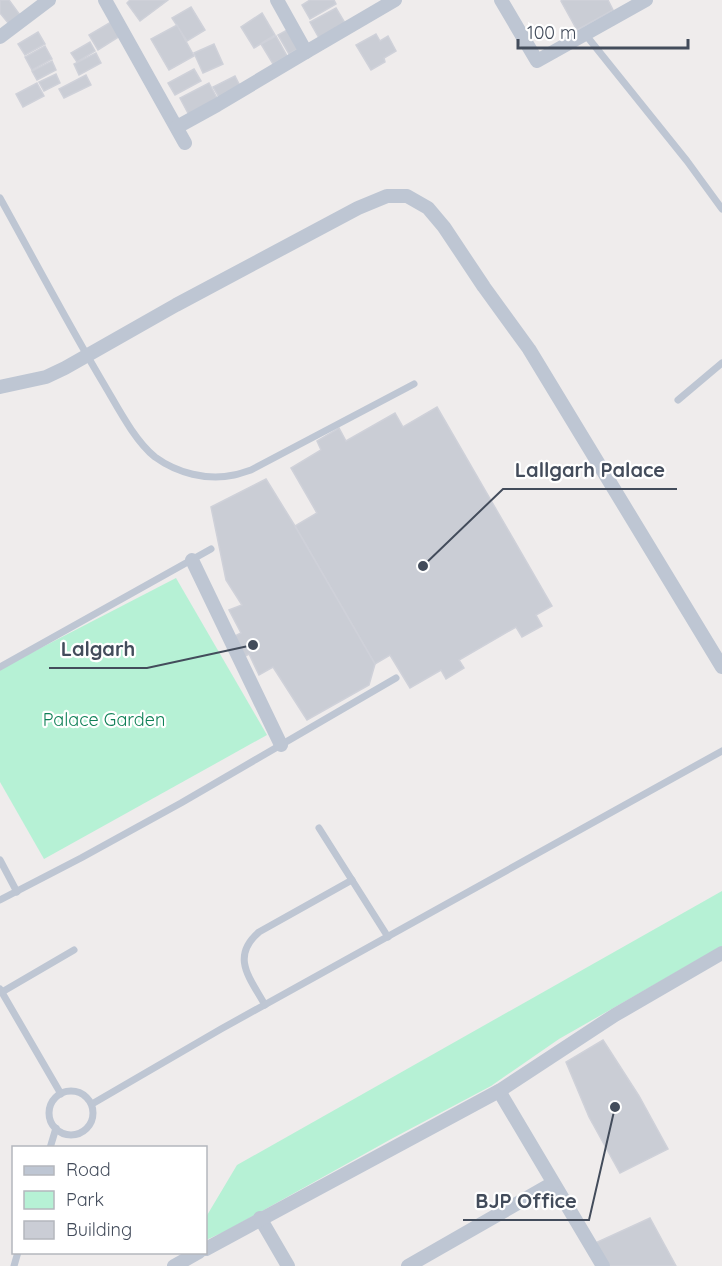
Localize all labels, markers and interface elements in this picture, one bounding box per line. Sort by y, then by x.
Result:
scale bar [518,12,688,50]
text: 100 m [527,21,576,44]
callout: Lallgarh Palace [503,451,677,489]
text: Lallgarh Palace [515,457,665,482]
callout: Lalgarh [49,630,147,668]
text: Lalgarh [61,636,135,661]
park label: Palace Garden [43,708,165,731]
legend [12,1146,207,1254]
text: Road [66,1158,111,1181]
callout: BJP Office [463,1182,589,1220]
text: Park [66,1188,104,1211]
text: BJP Office [475,1188,577,1213]
text: Building [66,1218,132,1241]

